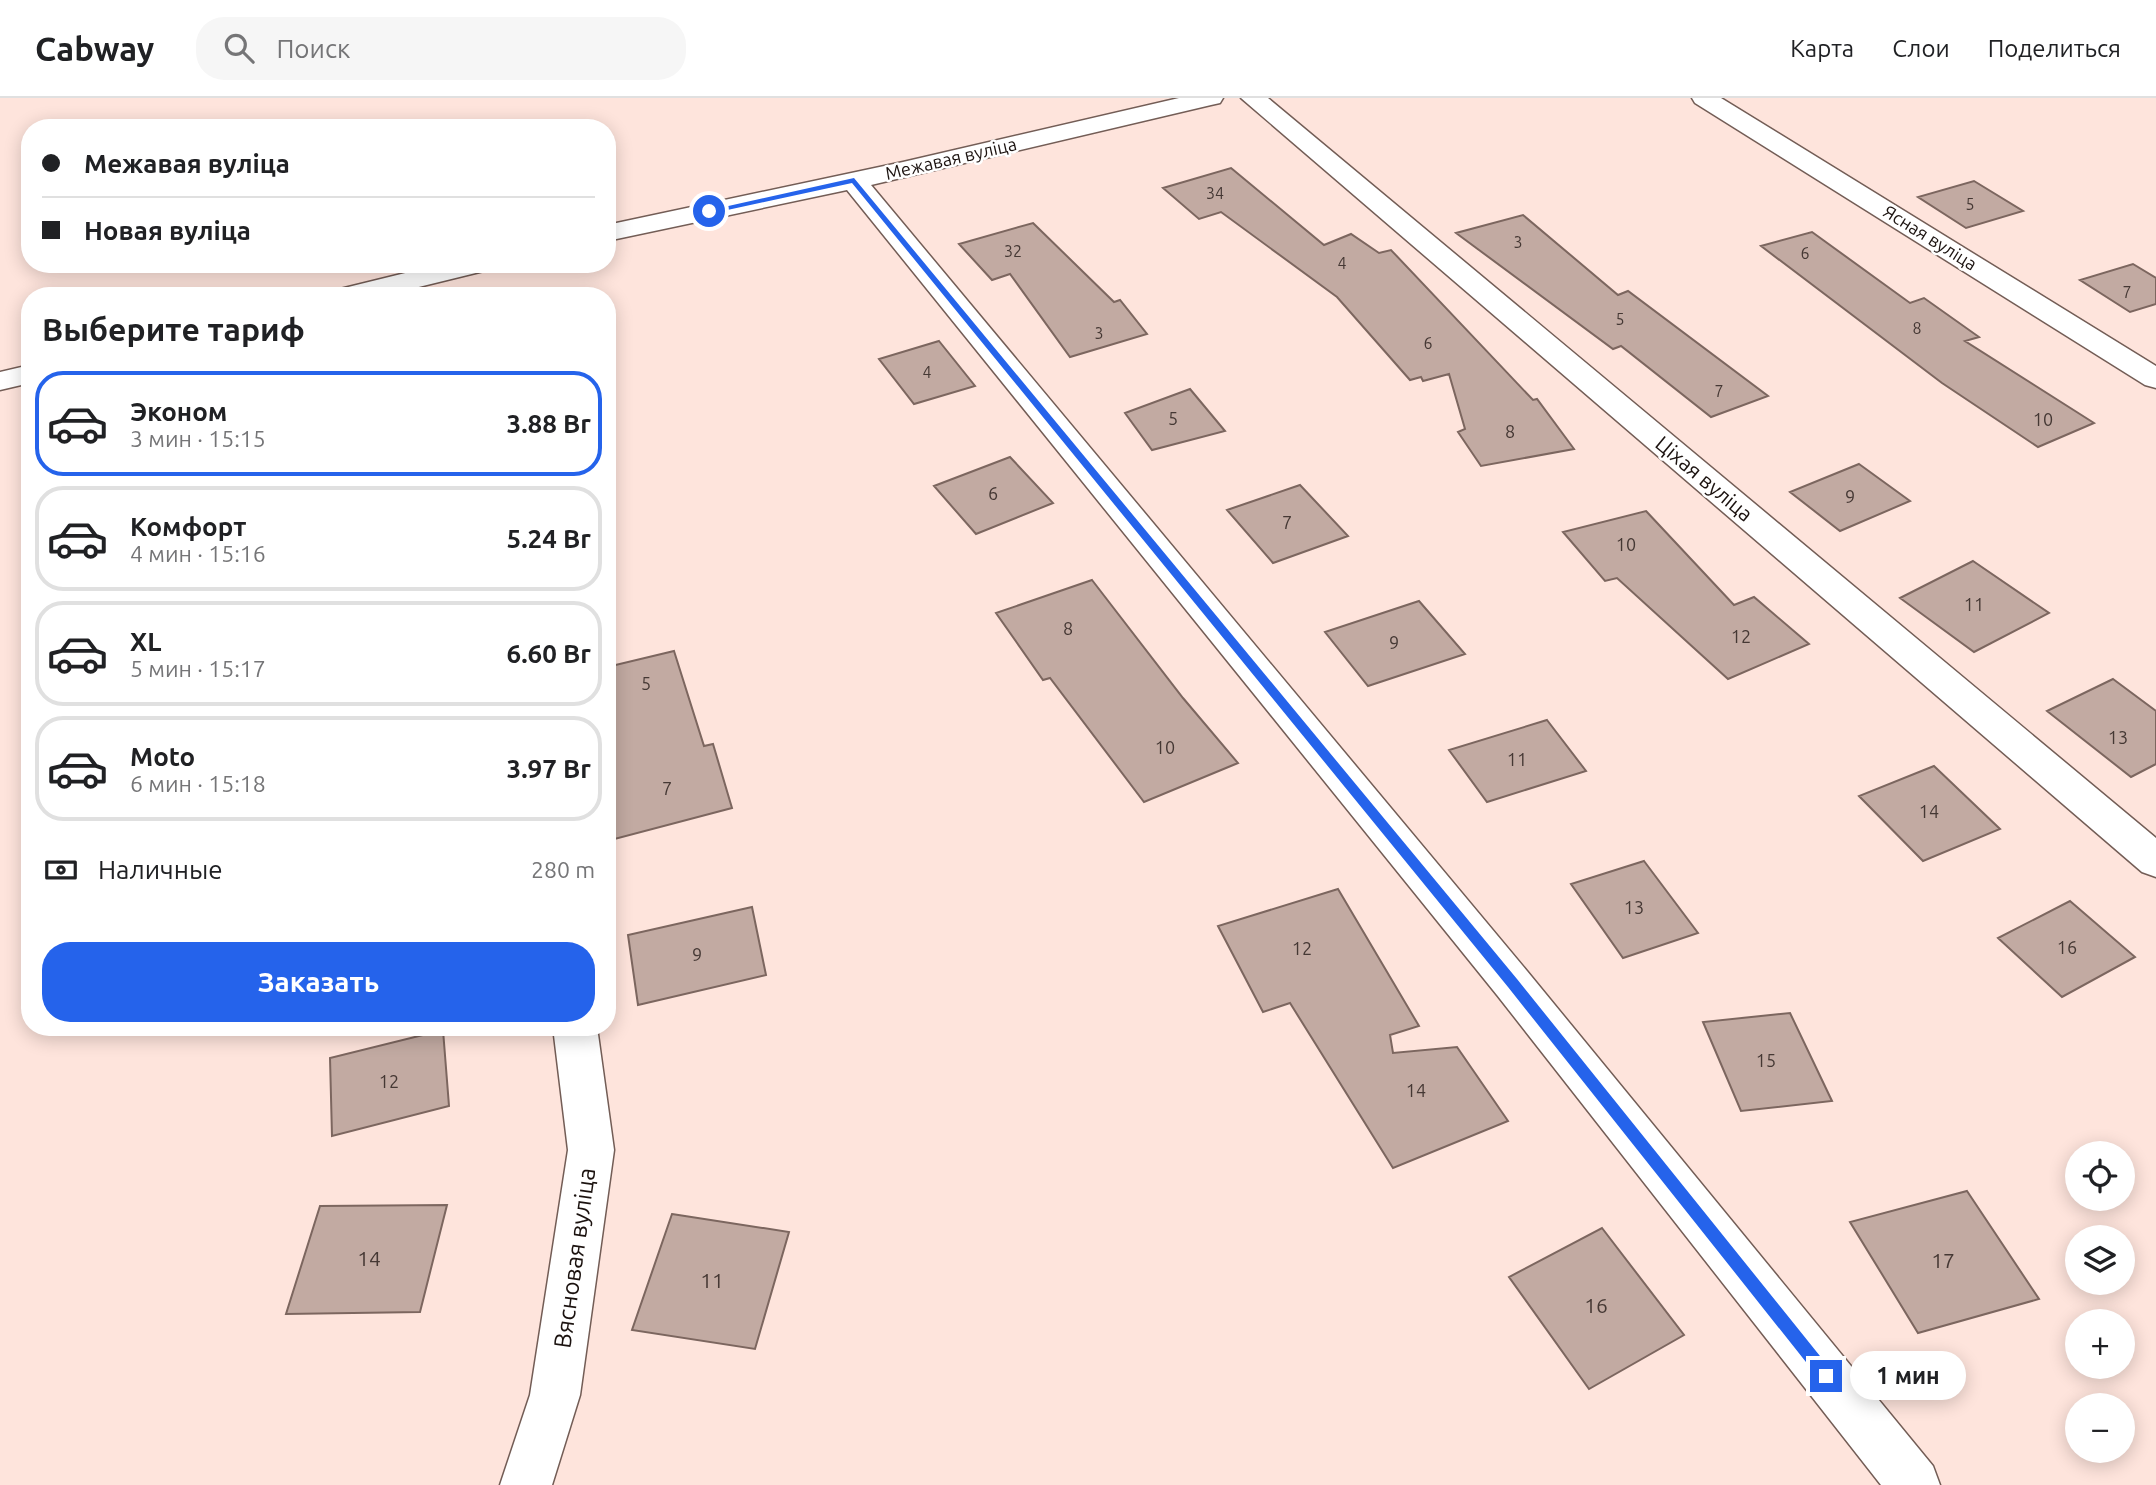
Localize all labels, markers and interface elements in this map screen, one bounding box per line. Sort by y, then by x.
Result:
search box [196,17,686,80]
icon: search [220,29,258,67]
text: Cabway [35,30,154,67]
text: Поиск [276,34,350,63]
text: Карта [1790,35,1854,62]
text: Слои [1892,35,1950,62]
text: Поделиться [1988,35,2121,62]
street label: Межавая вуліца [883,133,1018,183]
text: Межавая вуліца [84,149,290,178]
house number: 34 [1206,184,1224,202]
route start [693,195,725,227]
house number: 5 [1965,195,1975,213]
street label: Ясная вуліца [1880,201,1981,274]
text: Новая вуліца [84,216,251,245]
house number: 3 [1513,233,1523,251]
house number: 32 [1004,242,1022,260]
house number: 6 [1800,244,1810,262]
house number: 4 [1337,254,1347,272]
house number: 7 [2122,283,2132,301]
house number: 5 [1615,310,1625,328]
text: Выберите тариф [42,311,305,347]
house number: 8 [1912,319,1922,337]
house number: 3 [1094,324,1104,342]
house number: 6 [1423,334,1433,352]
house number: 4 [922,363,932,381]
house number: 7 [1714,382,1724,400]
icon: car [46,392,109,455]
text: Эконом [130,397,227,426]
house number: 5 [1168,408,1178,428]
text: 3.88 Br [507,409,591,438]
house number: 10 [2033,409,2053,429]
house number: 8 [1505,421,1515,441]
text: 3 мин · 15:15 [130,426,266,451]
street label: Ціхая вуліца [1651,431,1758,526]
house number: 6 [988,483,998,503]
house number: 9 [1845,486,1855,506]
icon: car [46,507,109,570]
text: Комфорт [130,512,246,541]
house number: 7 [1282,512,1292,532]
text: 5.24 Br [507,524,591,553]
house number: 10 [1616,534,1636,554]
text: 4 мин · 15:16 [130,541,266,566]
house number: 11 [1964,594,1984,614]
house number: 8 [1063,618,1073,638]
icon: car [46,622,109,685]
house number: 12 [1731,626,1751,646]
text: XL [130,627,161,656]
house number: 9 [1389,632,1399,652]
text: 6.60 Br [507,639,591,668]
text: 5 мин · 15:17 [130,656,266,681]
house number: 5 [641,673,651,693]
house number: 13 [2108,727,2128,747]
icon: car [46,737,109,800]
house number: 10 [1155,737,1175,757]
text: Moto [130,742,195,771]
house number: 11 [1507,749,1527,769]
text: 3.97 Br [507,754,591,783]
text: 6 мин · 15:18 [130,771,266,796]
house number: 7 [662,778,672,798]
house number: 14 [1919,801,1939,821]
icon: cash [42,851,80,889]
text: Наличные [98,855,223,884]
text: 280 m [531,857,595,882]
house number: 13 [1624,897,1644,917]
house number: 16 [2057,937,2077,957]
house number: 12 [1292,938,1312,958]
button: Заказать [42,942,595,1022]
house number: 9 [692,944,702,964]
house number: 15 [1756,1050,1776,1070]
house number: 12 [379,1071,399,1091]
house number: 14 [1406,1080,1426,1100]
map controls [2065,1141,2135,1463]
button: locate [2065,1141,2135,1211]
street label: Вясновая вуліца [548,1166,601,1350]
button: layers [2065,1225,2135,1295]
house number: 14 [357,1246,381,1270]
house number: 17 [1931,1248,1955,1272]
house number: 11 [700,1268,724,1292]
house number: 16 [1584,1293,1608,1317]
button: + [2065,1309,2135,1379]
callout: 1 мин [1850,1352,1966,1400]
route end [1810,1360,1842,1392]
text: 1 мин [1876,1363,1940,1388]
button: − [2065,1393,2135,1463]

